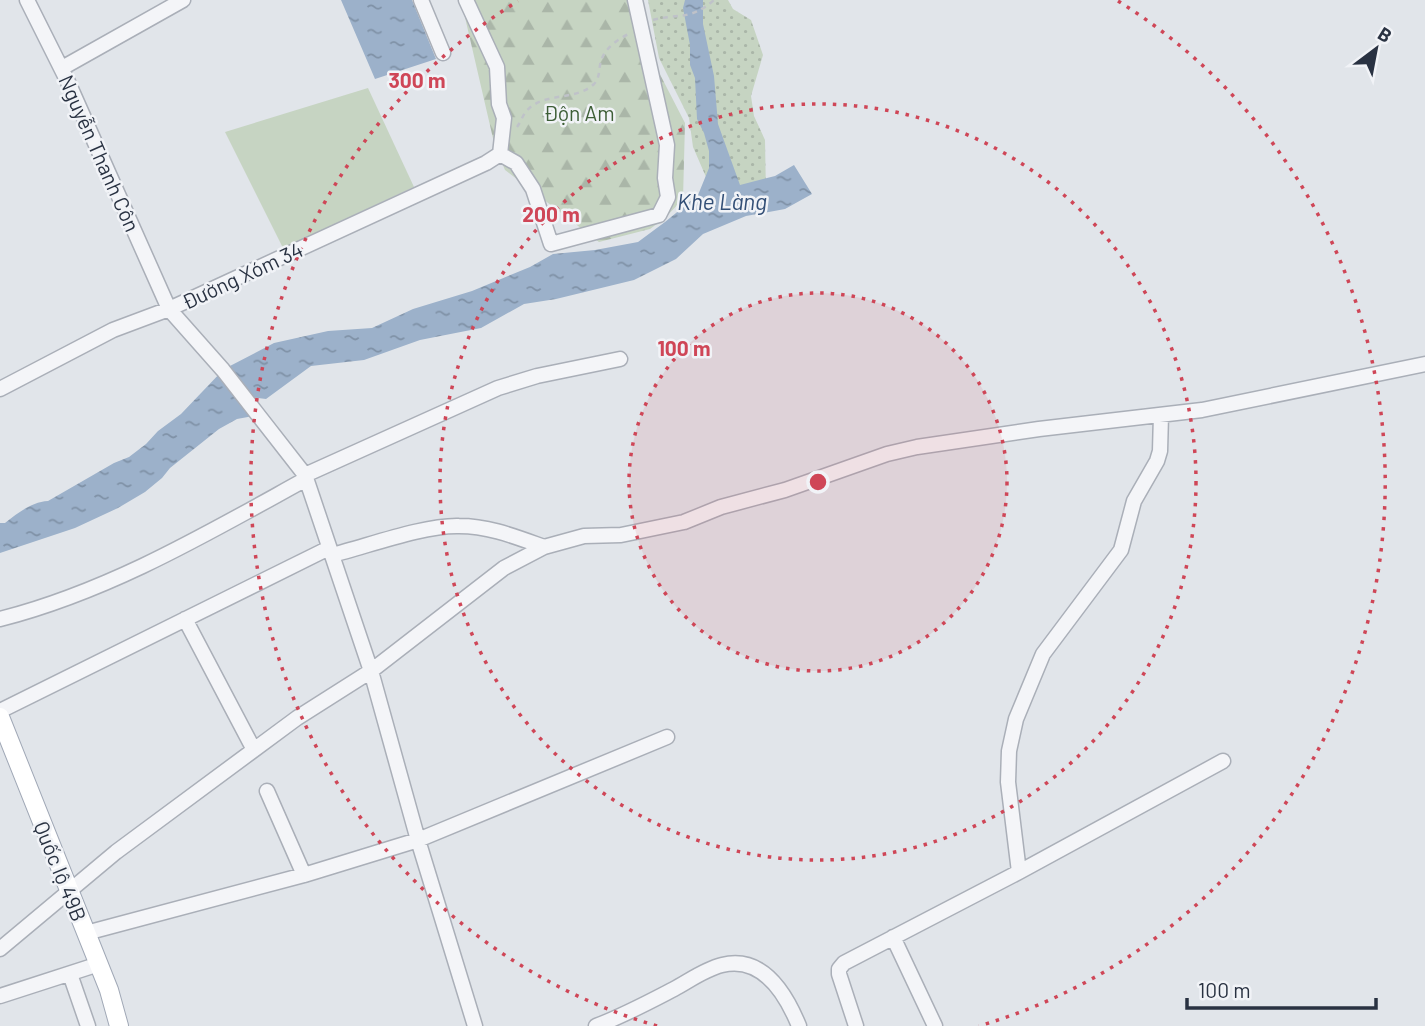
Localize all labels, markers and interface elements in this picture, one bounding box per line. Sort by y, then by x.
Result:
north arrow [1341,14,1411,84]
text: B [1374,21,1396,47]
text: 300 m [388,67,446,92]
street label: Nguyễn Thanh Côn [54,71,146,235]
park label: Độn Am [543,100,615,125]
water label: Khe Làng [677,187,767,215]
text: 200 m [522,201,580,226]
street label: Đường Xóm 34 [178,236,306,314]
text: 100 m [657,335,711,360]
centre of rings [806,470,830,494]
street label: Quốc lộ 49B [30,817,92,925]
scale bar [1187,967,1376,1011]
text: 100 m [1198,977,1251,1002]

